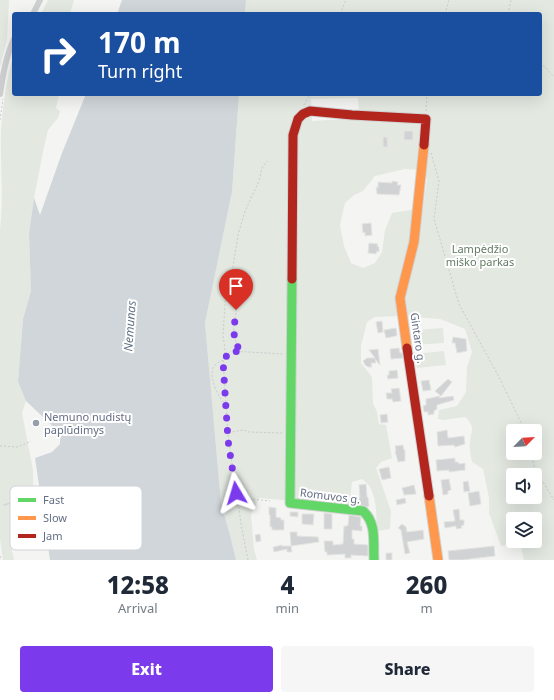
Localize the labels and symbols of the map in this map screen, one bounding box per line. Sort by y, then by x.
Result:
park label: Lampėdžio miško parkas [446,241,514,269]
pin [219,269,253,310]
water label: Nemunas [119,300,140,352]
street label: Gintaro g. [407,311,430,364]
place label: Nemuno nudistų paplūdimys [44,409,131,437]
marker: Nemuno nudistų paplūdimys [31,418,41,428]
north arrow [506,424,542,460]
position arrow [215,472,257,514]
street label: Romuvos g. [299,484,361,507]
legend [10,486,142,550]
text: Fast [43,492,64,507]
text: Slow [43,510,67,525]
text: Jam [42,528,62,543]

